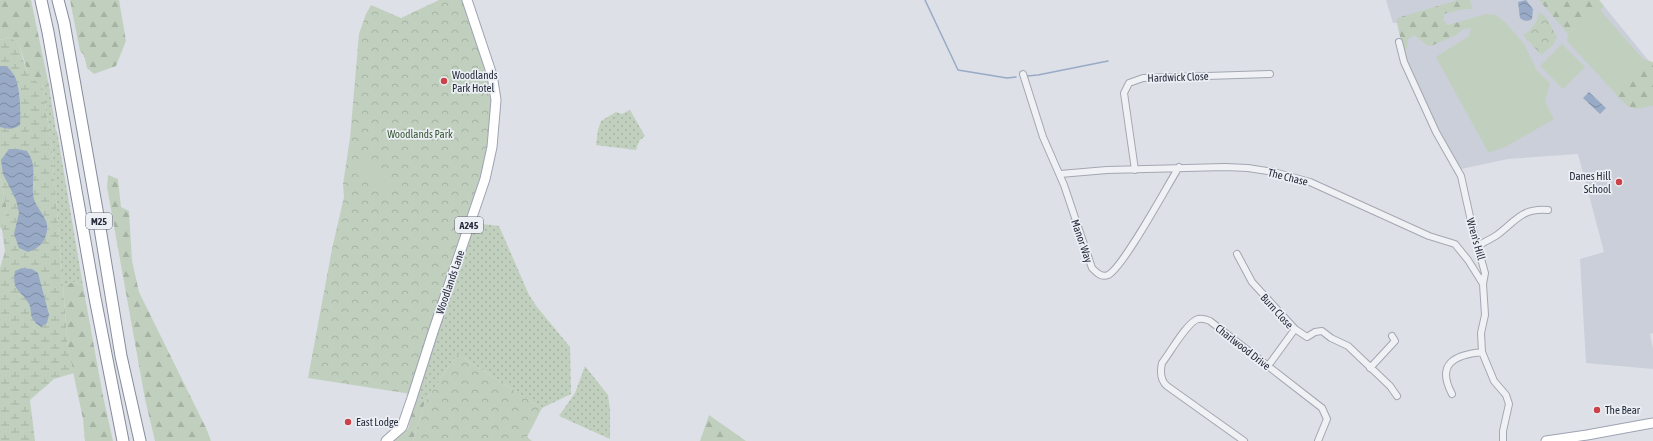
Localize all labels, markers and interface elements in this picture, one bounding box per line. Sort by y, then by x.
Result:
place label: Woodlands Park Hotel [452,69,498,94]
street label: Hardwick Close [1147,70,1209,84]
marker: Woodlands Park Hotel [439,76,449,86]
park label: Woodlands Park [387,128,453,140]
street label: The Chase [1267,166,1309,188]
place label: Danes Hill School [1569,170,1611,195]
marker: Danes Hill School [1614,177,1624,187]
road number: M25 [86,213,112,229]
road number: A245 [455,217,483,233]
street label: Wren's Hill [1464,217,1488,262]
street label: Manor Way [1069,218,1095,265]
street label: Woodlands Lane [433,248,467,316]
street label: Burn Close [1258,291,1296,331]
street label: Charlwood Drive [1213,322,1273,372]
place label: The Bear [1605,404,1641,416]
marker: The Bear [1592,405,1602,415]
place label: East Lodge [356,416,399,428]
marker: East Lodge [343,417,353,427]

